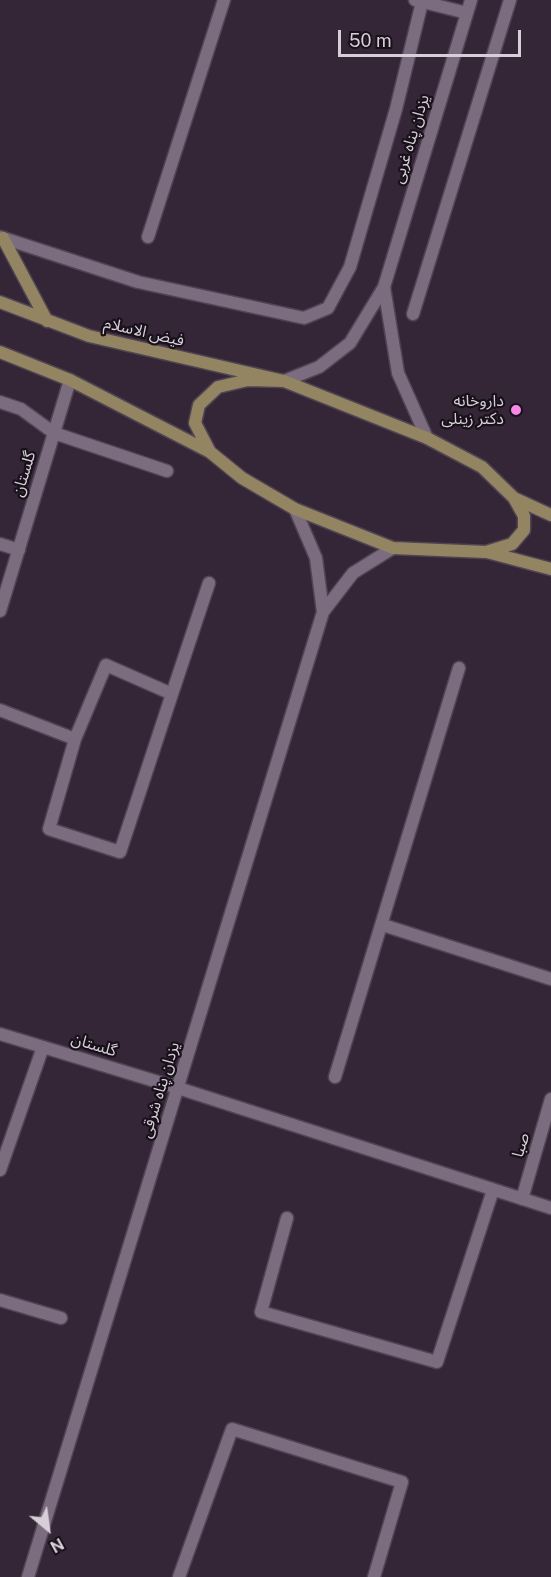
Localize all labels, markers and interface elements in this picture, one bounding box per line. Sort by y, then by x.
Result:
scale bar [341,18,524,56]
text: 50 m [349,30,392,51]
street label: یزدان پناه غربی [388,92,434,186]
street label: فیض الاسلام [102,313,186,351]
place label: داروخانه دکتر زینلی [441,391,504,429]
marker: داروخانه دکتر زینلی [509,403,523,417]
street label: گلستان [8,449,40,499]
street label: گلستان [69,1029,119,1061]
street label: یزدان پناه شرقی [136,1040,184,1140]
street label: صبا [508,1131,534,1159]
north arrow [18,1499,78,1559]
text: N [47,1534,67,1557]

